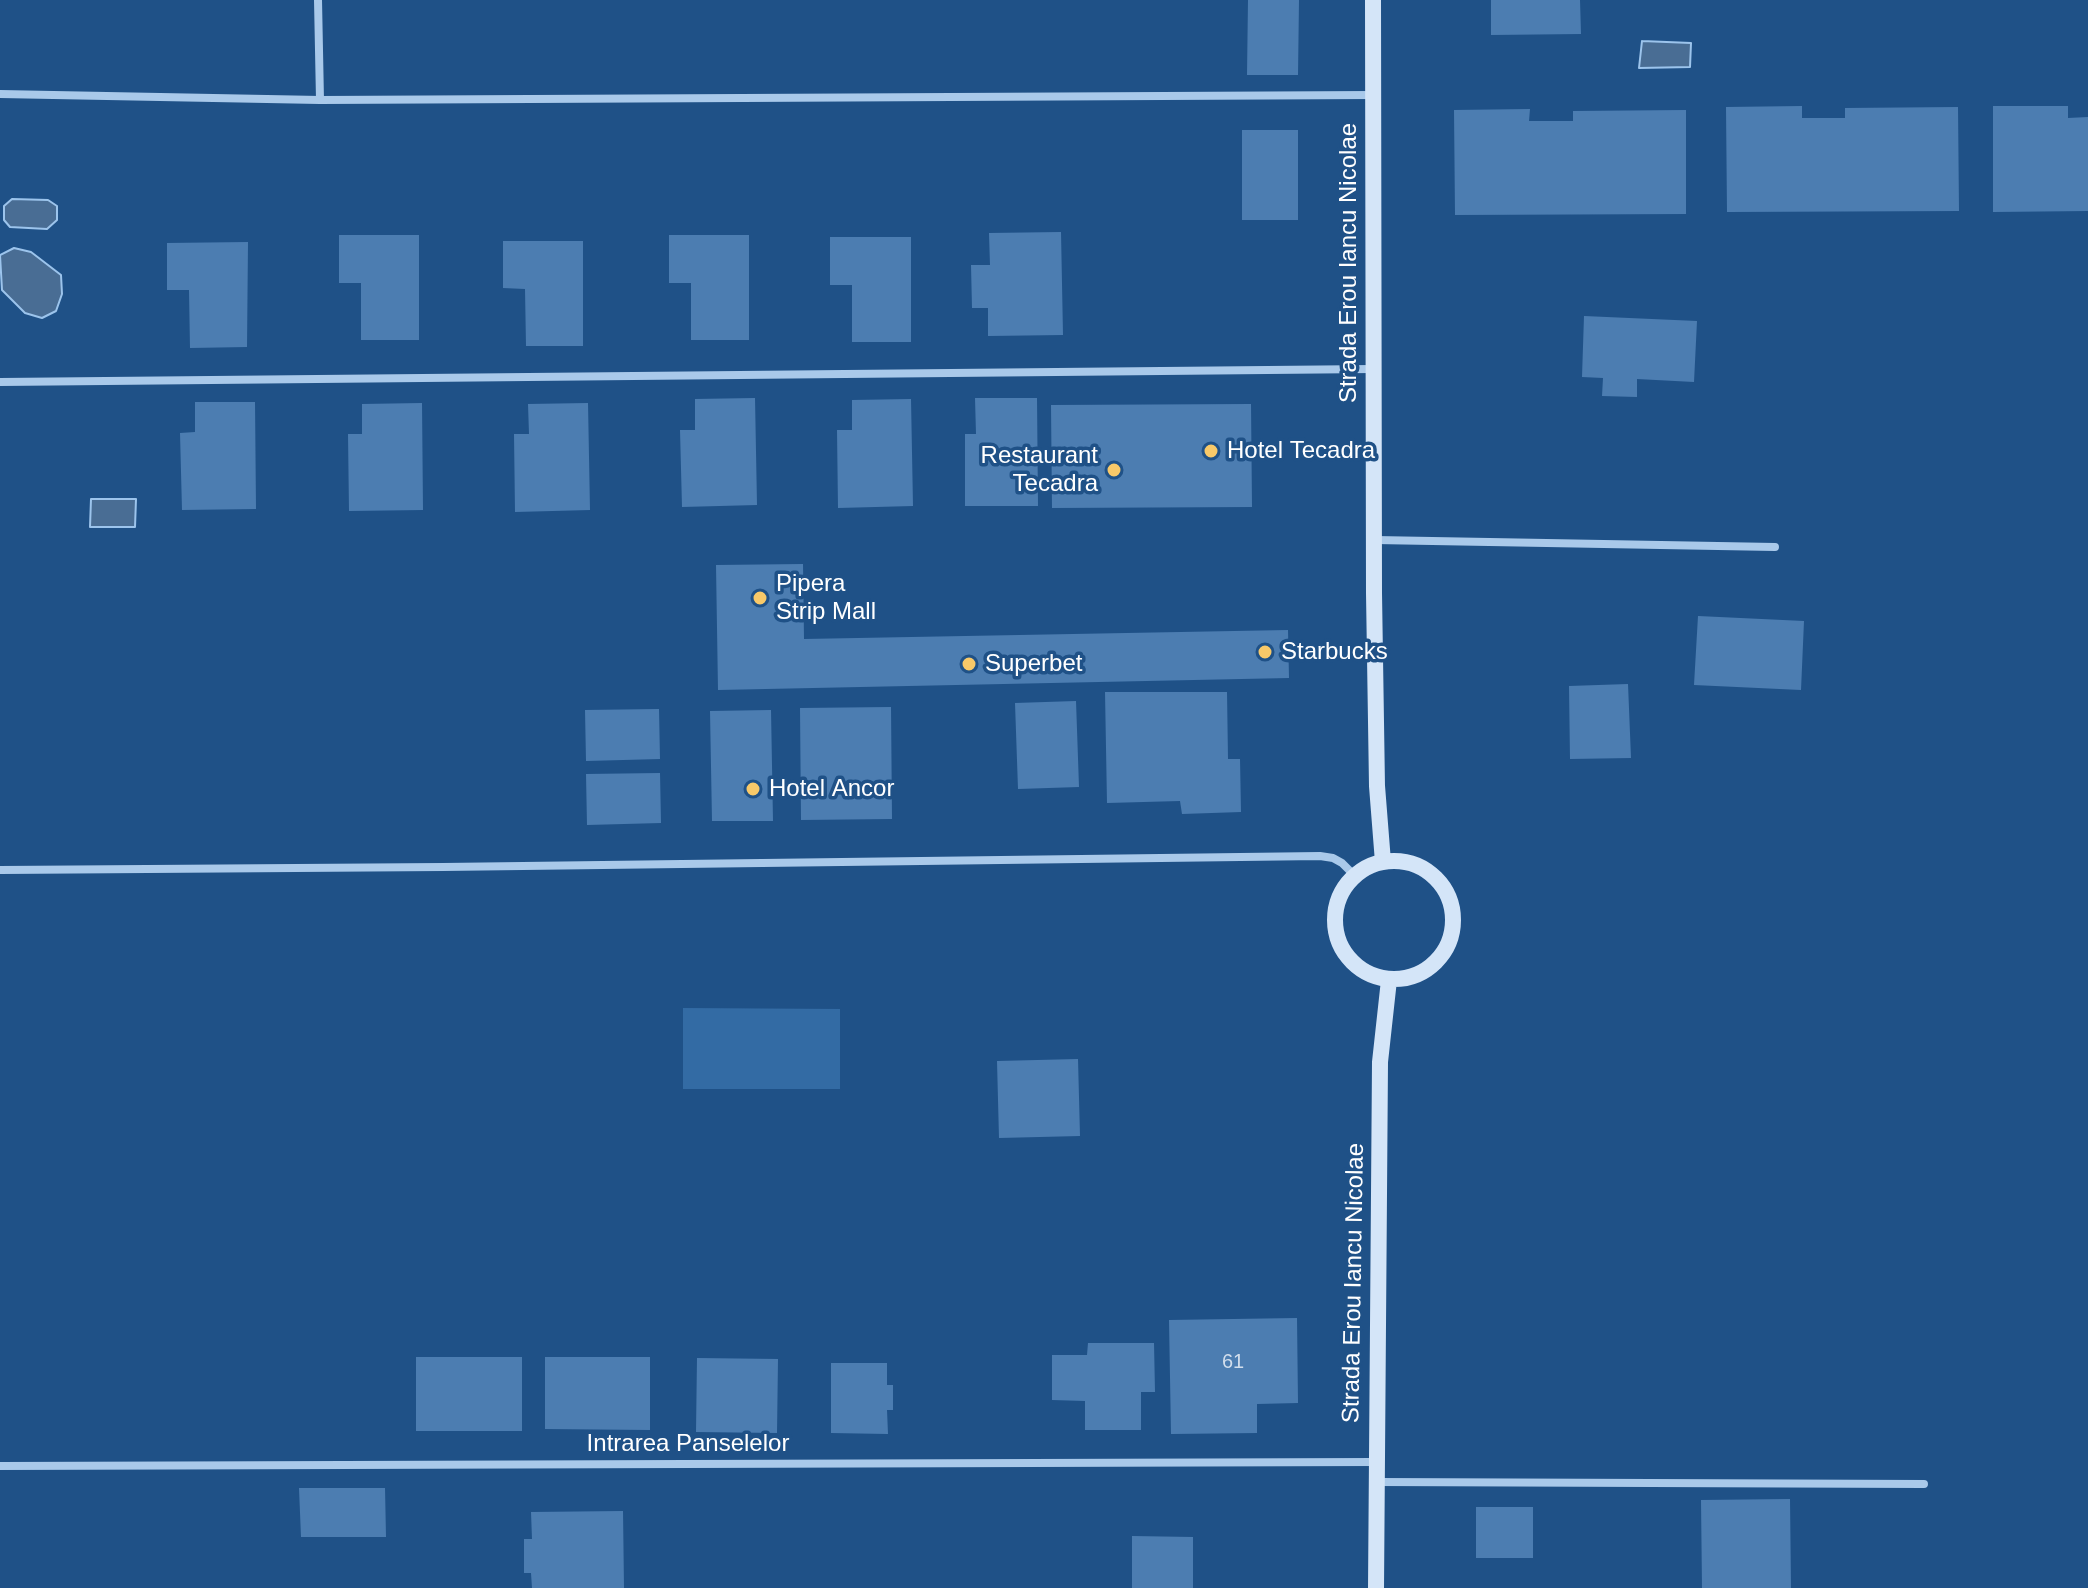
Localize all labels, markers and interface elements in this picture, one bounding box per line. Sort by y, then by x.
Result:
street label: Strada Erou Iancu Nicolae [1335,123,1363,403]
place label: Hotel Tecadra [1227,437,1375,465]
place label: Restaurant Tecadra [981,442,1098,498]
marker: Hotel Tecadra [1202,442,1220,460]
marker: Restaurant Tecadra [1105,461,1123,479]
place label: Pipera Strip Mall [776,570,876,626]
marker: Pipera Strip Mall [751,589,769,607]
place label: Starbucks [1281,638,1388,666]
marker: Starbucks [1256,643,1274,661]
place label: Superbet [985,650,1082,678]
marker: Superbet [960,655,978,673]
place label: Hotel Ancor [769,775,894,803]
marker: Hotel Ancor [744,780,762,798]
street label: Strada Erou Iancu Nicolae [1337,1143,1371,1423]
house number: 61 [1222,1350,1244,1374]
street label: Intrarea Panselelor [587,1430,789,1458]

